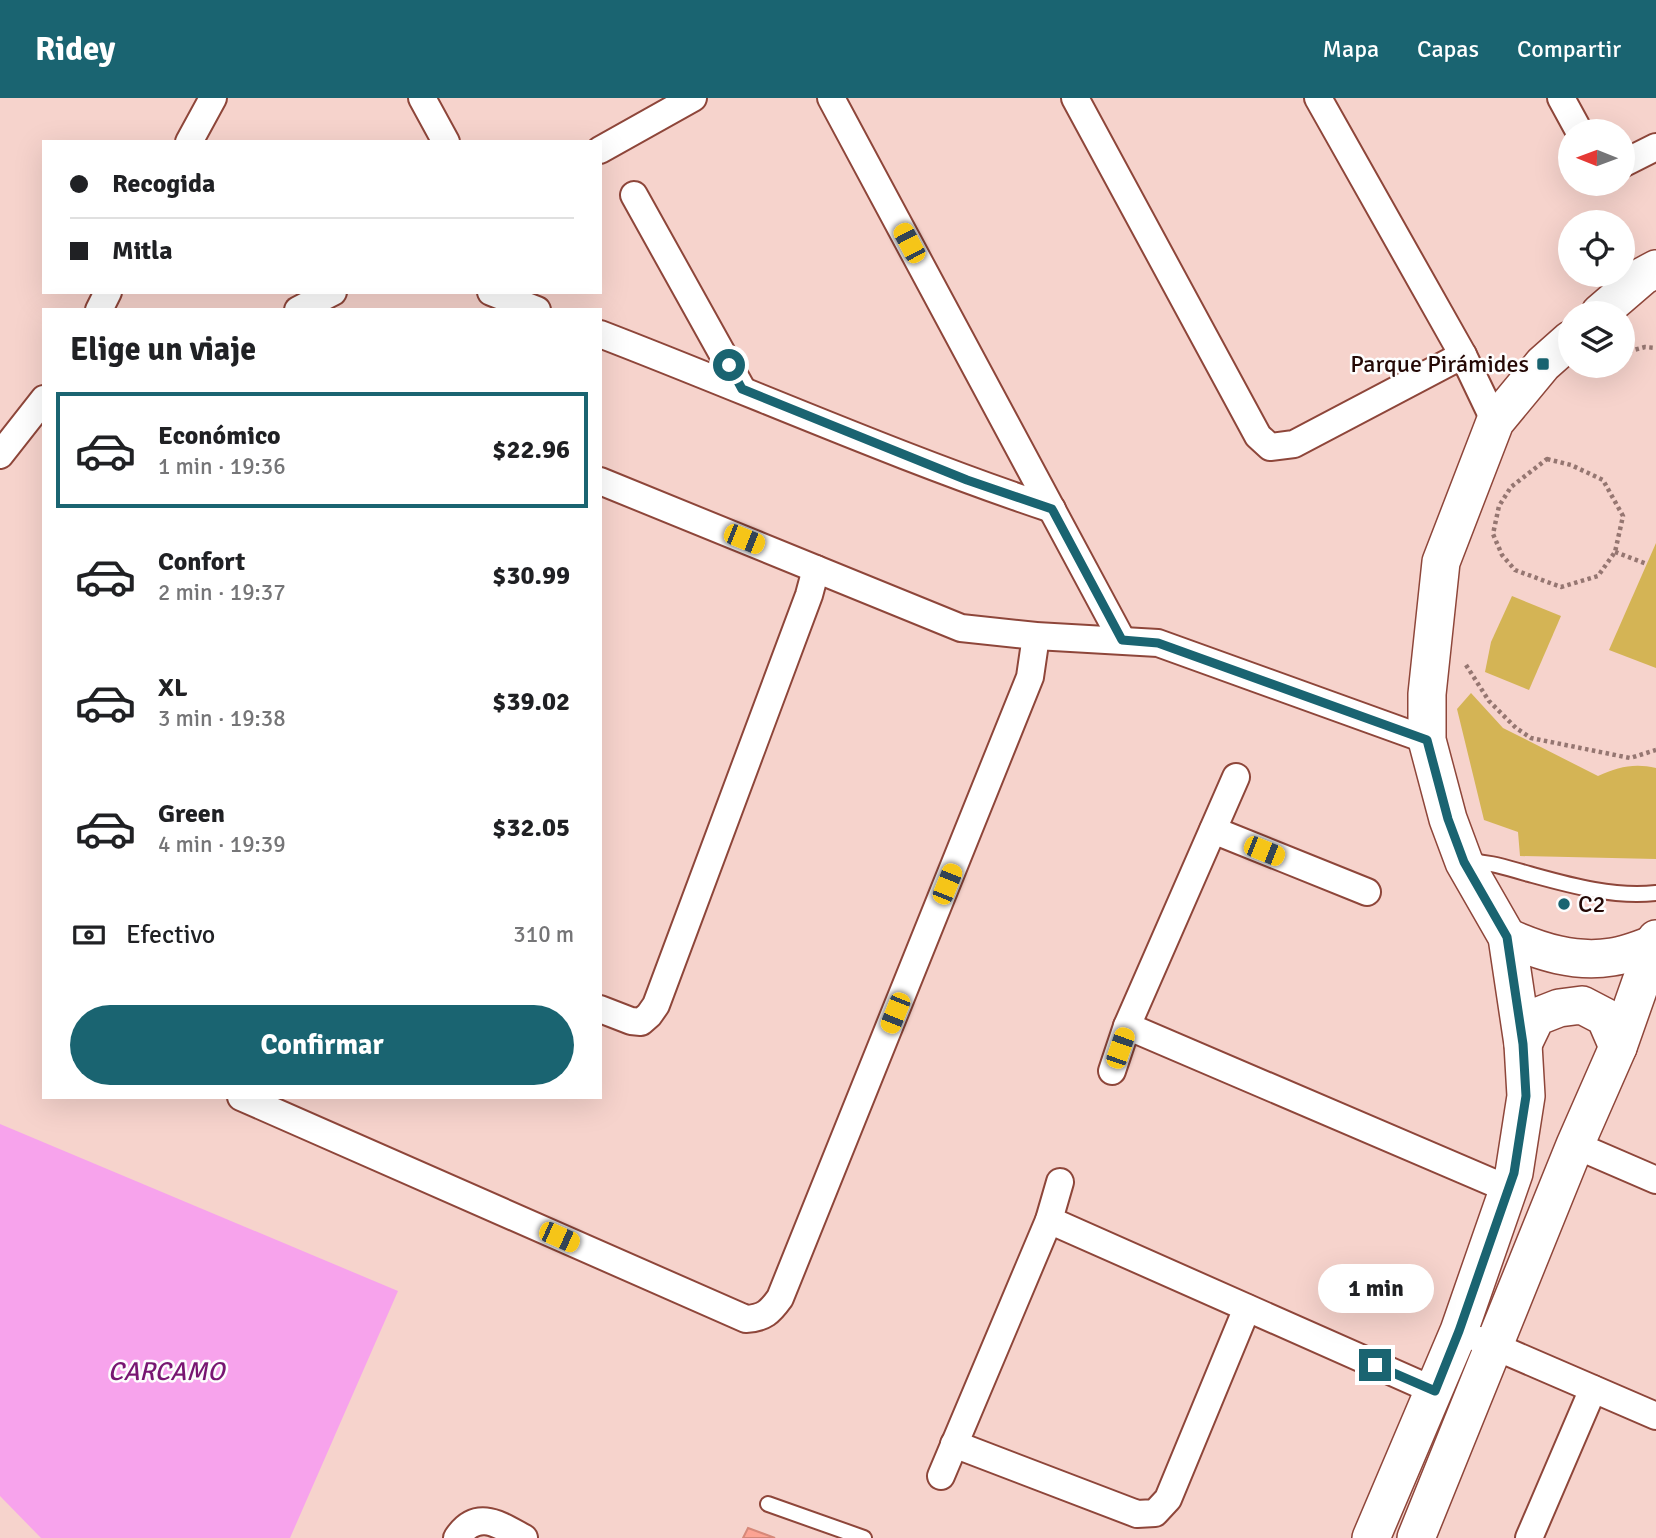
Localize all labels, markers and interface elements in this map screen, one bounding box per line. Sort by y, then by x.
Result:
text: Ridey [35,29,115,70]
text: Mapa [1323,34,1379,64]
text: Capas [1417,34,1479,64]
text: Compartir [1517,34,1621,64]
north arrow [1558,119,1634,196]
map controls [1558,119,1635,378]
text: Recogida [112,168,215,200]
button: locate [1558,210,1635,287]
car [890,220,929,266]
text: Mitla [112,235,173,267]
button: layers [1558,301,1635,378]
text: Elige un viaje [70,330,256,369]
route start [713,349,745,381]
place label: Parque Pirámides [1350,349,1529,379]
marker: Parque Pirámides [1535,356,1551,372]
icon: car [74,419,137,482]
text: Económico [158,420,281,452]
text: $22.96 [492,434,570,466]
text: 1 min · 19:36 [158,452,286,481]
car [721,521,768,557]
icon: car [74,545,137,608]
text: Confort [158,546,245,578]
text: $30.99 [492,560,570,592]
text: 2 min · 19:37 [158,578,286,607]
icon: car [74,671,137,734]
text: XL [158,672,188,704]
text: $39.02 [492,686,570,718]
text: 3 min · 19:38 [158,704,286,733]
icon: car [74,797,137,860]
text: Green [158,798,225,830]
text: $32.05 [492,812,570,844]
text: 4 min · 19:39 [158,830,286,859]
car [1241,833,1288,869]
car [930,861,965,907]
place label: C2 [1578,889,1605,919]
marker: C2 [1556,896,1572,912]
icon: cash [70,916,108,954]
text: Efectivo [126,919,215,951]
text: 310 m [513,920,574,949]
car [878,990,913,1036]
button: Confirmar [70,1005,574,1085]
car [1104,1025,1137,1071]
car [536,1219,583,1255]
callout: 1 min [1317,1264,1433,1312]
text: 1 min [1348,1274,1404,1303]
route end [1359,1349,1391,1381]
water label: CARCAMO [108,1356,226,1388]

